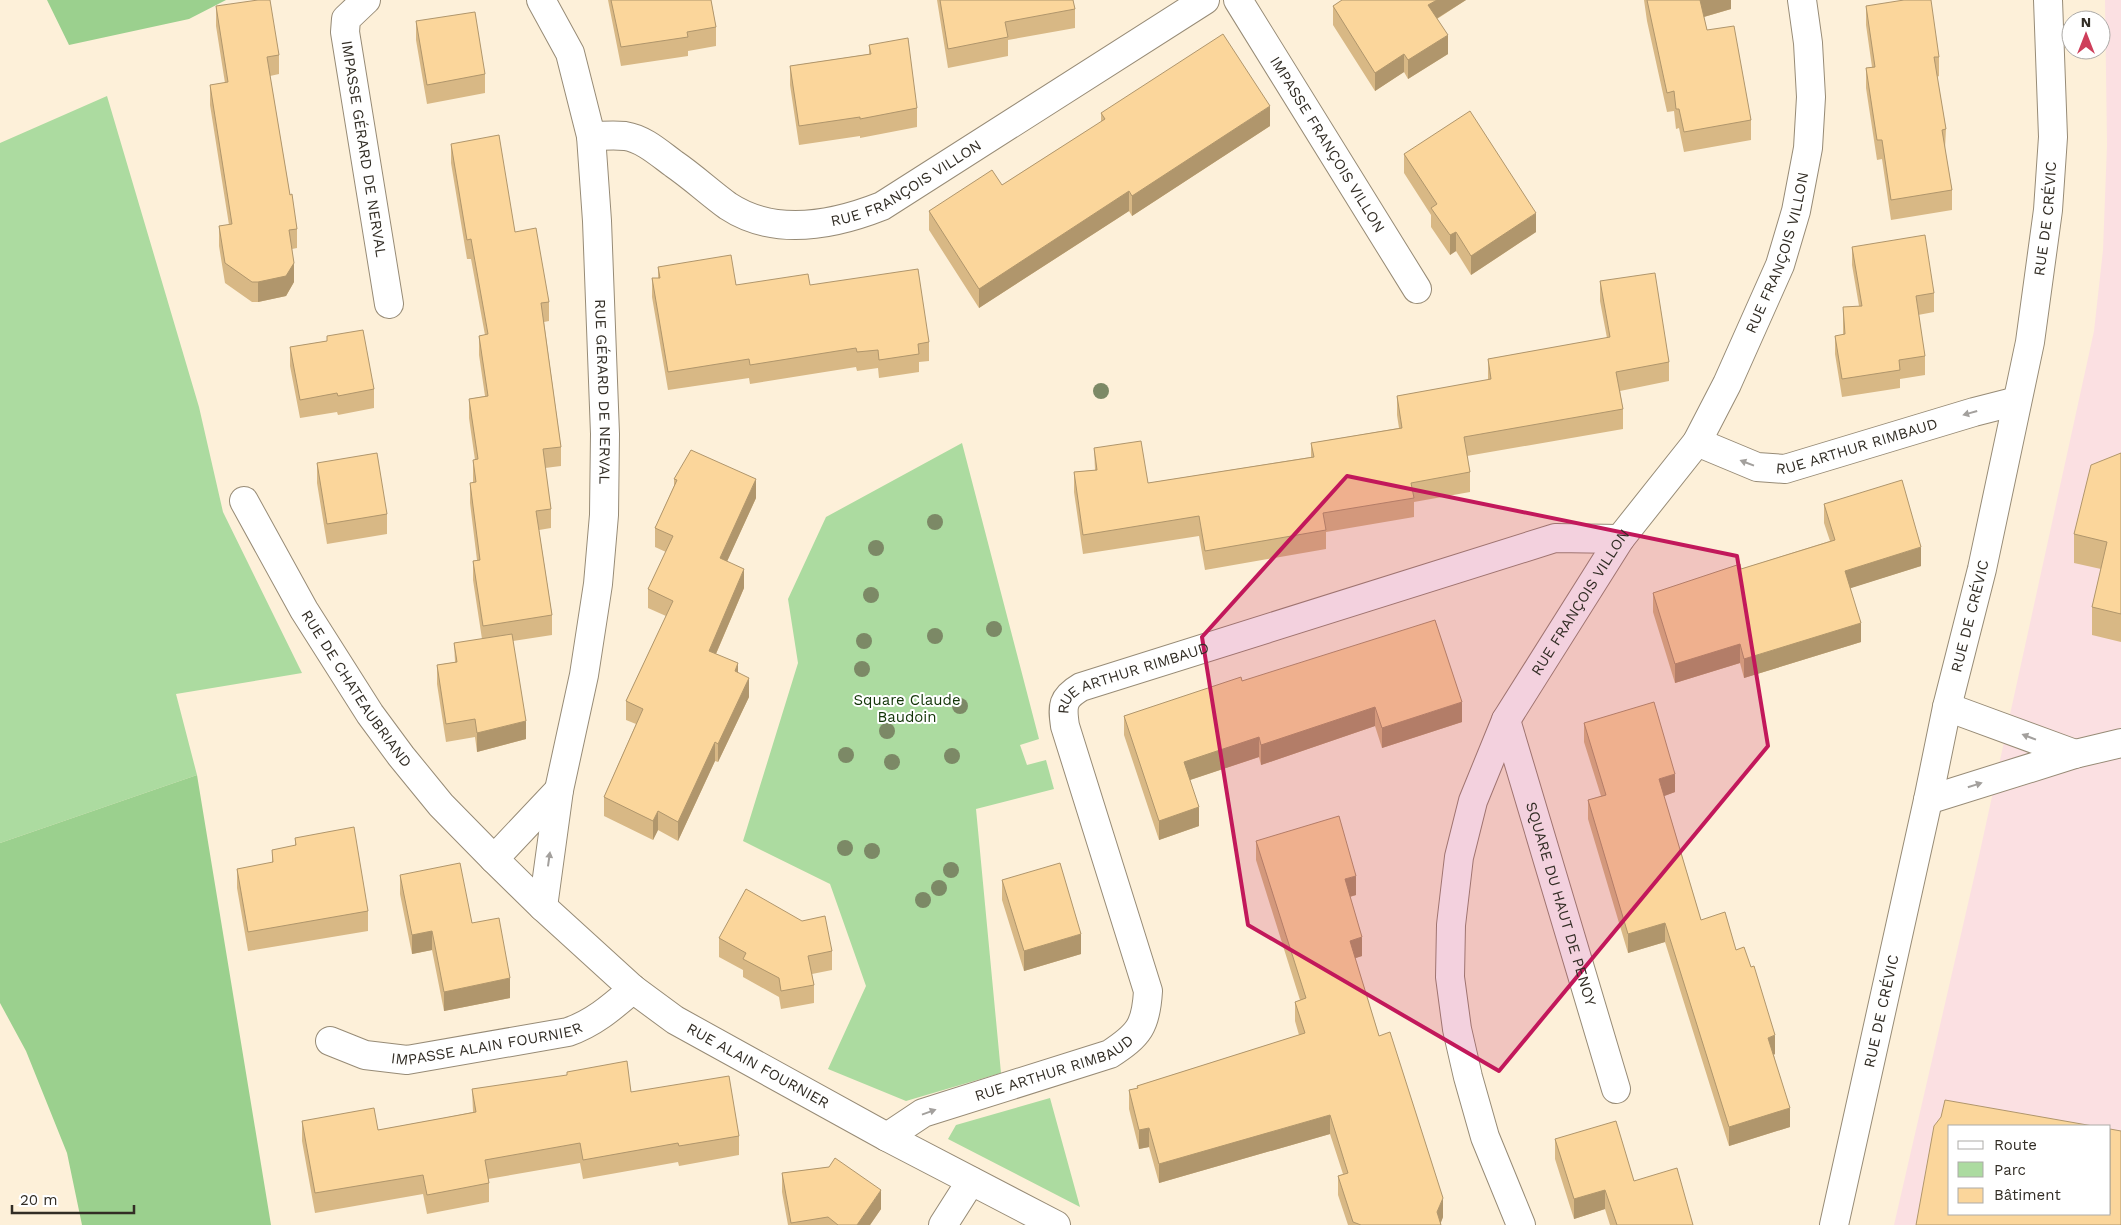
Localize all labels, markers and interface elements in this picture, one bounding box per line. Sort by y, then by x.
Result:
north arrow [2061,10,2111,60]
text: N [2081,14,2091,30]
street label: IMPASSE GÉRARD DE NERVAL [338,39,390,259]
street label: IMPASSE FRANÇOIS VILLON [1266,53,1389,236]
street label: RUE FRANÇOIS VILLON [829,136,985,230]
street label: RUE DE CRÉVIC [2030,161,2060,277]
street label: RUE FRANÇOIS VILLON [1742,171,1812,336]
street label: RUE GÉRARD DE NERVAL [591,299,614,484]
one-way arrow [1963,409,1978,417]
street label: RUE ARTHUR RIMBAUD [1775,414,1940,478]
one-way arrow [1739,459,1754,467]
street label: RUE FRANÇOIS VILLON [1527,525,1633,679]
street label: RUE DE CRÉVIC [1947,558,1993,674]
street label: RUE DE CHATEAUBRIAND [297,607,416,771]
street label: RUE ARTHUR RIMBAUD [1054,638,1211,715]
park label: Square Claude Baudoin [853,691,961,726]
one-way arrow [2022,733,2037,740]
one-way arrow [1967,781,1982,789]
street label: SQUARE DU HAUT DE PENOY [1522,800,1600,1009]
one-way arrow [546,851,554,867]
street label: RUE DE CRÉVIC [1860,953,1903,1069]
street label: IMPASSE ALAIN FOURNIER [390,1018,585,1069]
street label: RUE ALAIN FOURNIER [684,1019,832,1112]
street label: RUE ARTHUR RIMBAUD [972,1031,1137,1105]
one-way arrow [922,1108,937,1116]
legend [1948,1125,2111,1215]
text: Route [1994,1136,2037,1154]
text: Parc [1994,1161,2026,1179]
scale bar [12,1182,135,1214]
text: Bâtiment [1994,1186,2061,1204]
text: 20 m [20,1191,58,1209]

